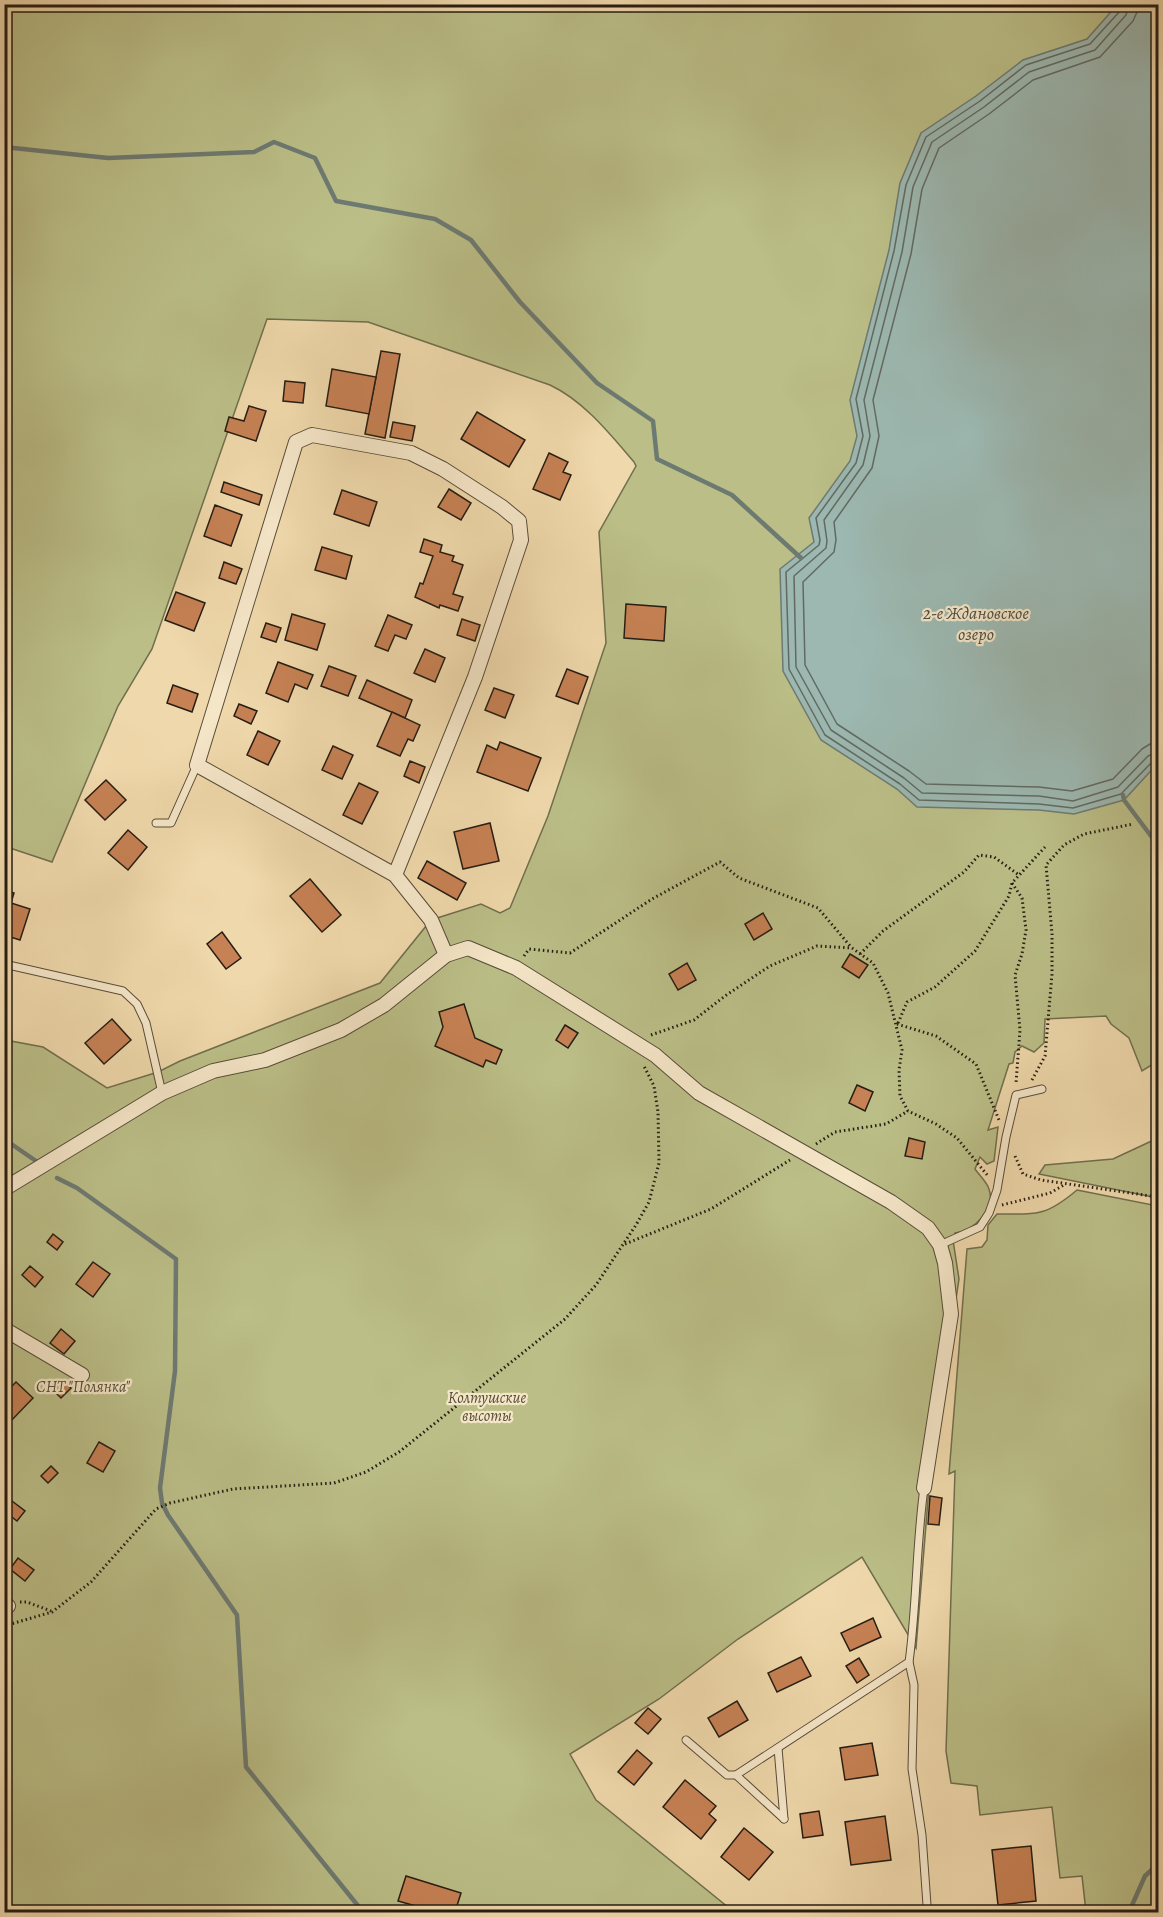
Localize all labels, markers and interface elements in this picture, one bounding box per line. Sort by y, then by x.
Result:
water label: 2-е Ждановское озеро [922,601,1029,646]
park label: СНТ "Полянка" [36,1376,130,1398]
park label: Колтушские высоты [448,1387,527,1427]

